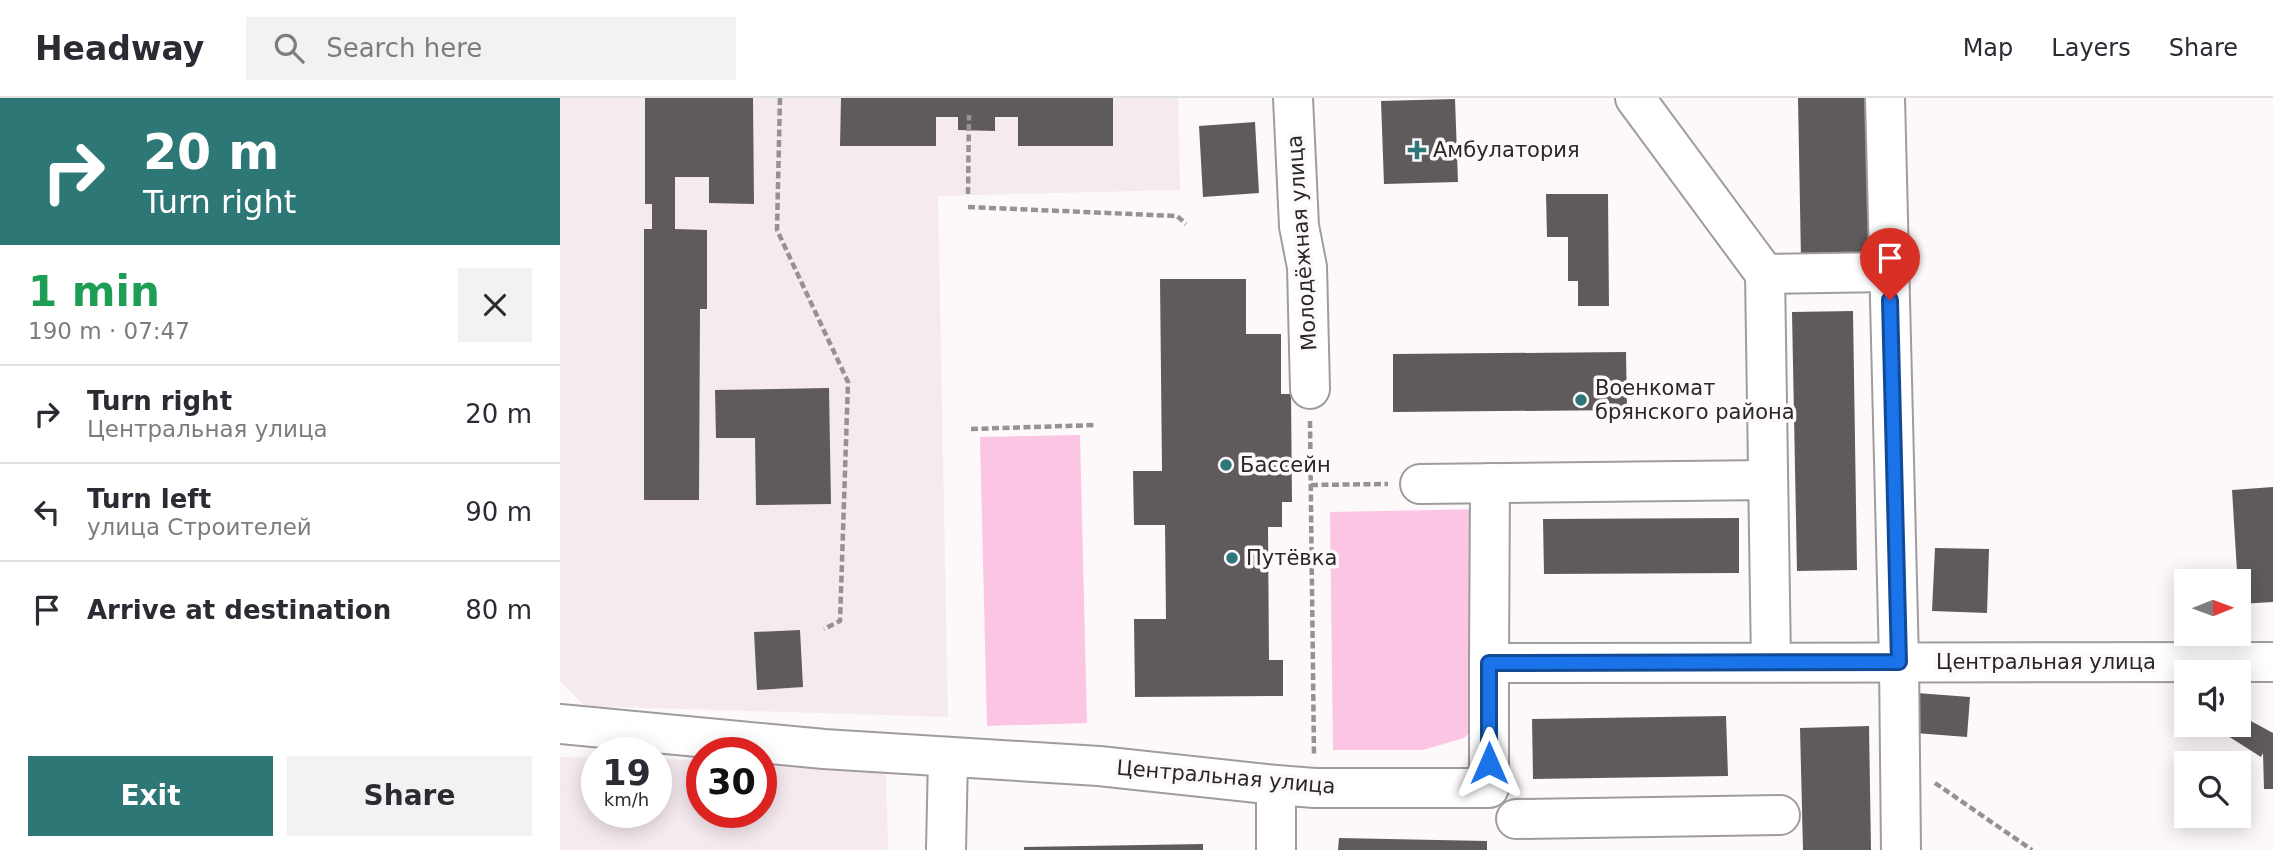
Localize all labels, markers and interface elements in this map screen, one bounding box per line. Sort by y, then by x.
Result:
search box [246,17,736,80]
text: Headway [35,29,204,68]
icon: search [270,29,308,67]
text: Search here [326,33,482,63]
text: Map [1963,34,2013,62]
text: Layers [2051,34,2131,62]
text: Share [2169,34,2238,62]
text: 20 m [143,124,279,181]
icon: right [28,126,119,217]
street label: Молодёжная улица [1282,134,1322,352]
place label: Амбулатория [1433,138,1580,162]
marker: Амбулатория [1407,140,1427,160]
text: Turn right [143,183,296,221]
pin [1860,228,1920,300]
icon: arrive [1871,239,1909,277]
text: 1 min [28,267,160,316]
button: close [458,268,532,342]
text: 190 m · 07:47 [28,318,190,344]
place label: Военкомат брянского района [1595,376,1795,424]
text: Turn right [87,386,232,416]
marker: Военкомат брянского района [1573,392,1589,408]
icon: right [28,395,66,433]
text: 20 m [465,399,532,429]
text: Центральная улица [87,416,328,442]
place label: Бассейн [1240,453,1331,477]
marker: Бассейн [1218,457,1234,473]
text: Turn left [87,484,211,514]
icon: left [28,493,66,531]
text: 90 m [465,497,532,527]
text: улица Строителей [87,514,312,540]
place label: Путёвка [1246,546,1337,570]
marker: Путёвка [1224,550,1240,566]
north arrow [2174,569,2250,646]
map controls [2174,569,2251,828]
icon: arrive [28,591,66,629]
text: Arrive at destination [87,595,391,625]
text: 80 m [465,595,532,625]
street label: Центральная улица [1936,650,2156,674]
button: sound [2174,660,2251,737]
position arrow [1452,726,1526,800]
speed limit sign: 30 [686,737,777,828]
button: search [2174,751,2251,828]
text: 19 [602,753,651,793]
street label: Центральная улица [1115,755,1337,799]
button: Exit [28,756,273,836]
button: Share [287,756,532,836]
text: km/h [604,789,649,810]

